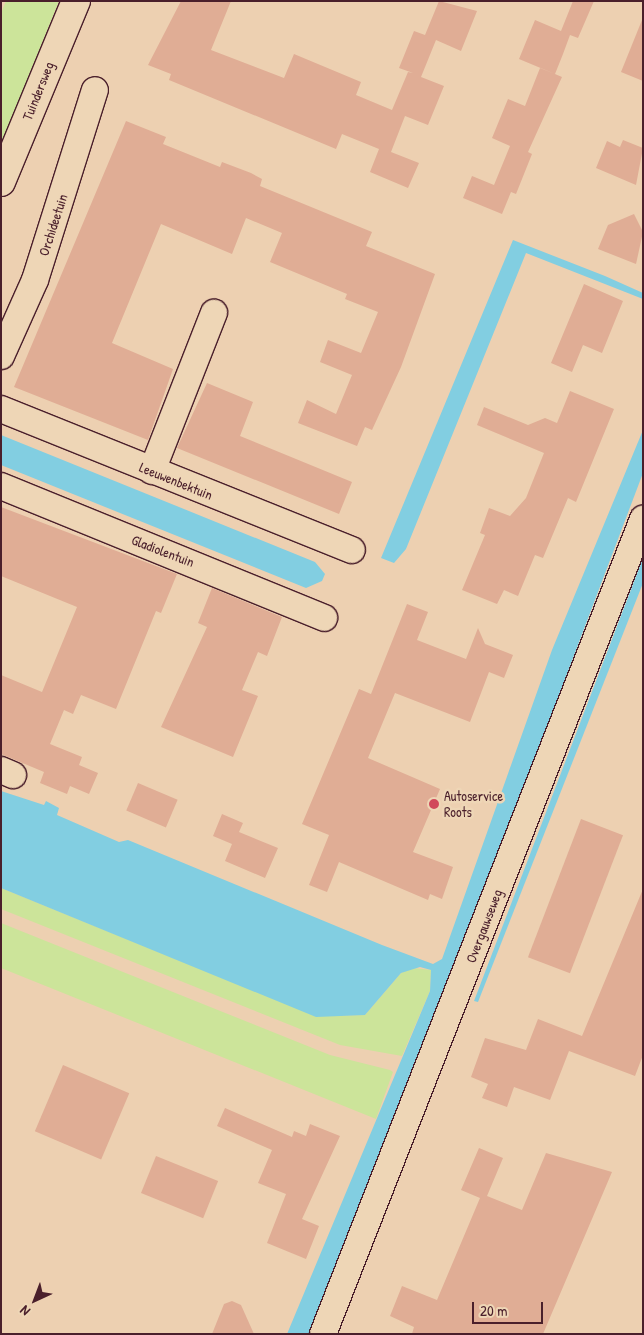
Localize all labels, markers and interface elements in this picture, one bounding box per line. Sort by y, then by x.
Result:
street label: Tuindersweg [19,59,57,123]
street label: Orchideetuin [35,192,71,258]
street label: Leeuwenbektuin [137,459,215,503]
street label: Gladiolentuin [129,531,197,571]
place label: Autoservice Roots [444,788,503,820]
marker: Autoservice Roots [428,798,440,810]
street label: Overgauwseweg [462,887,506,965]
north arrow [10,1275,60,1325]
scale bar [474,1292,545,1324]
text: 20 m [480,1300,507,1321]
text: N [15,1302,34,1321]

